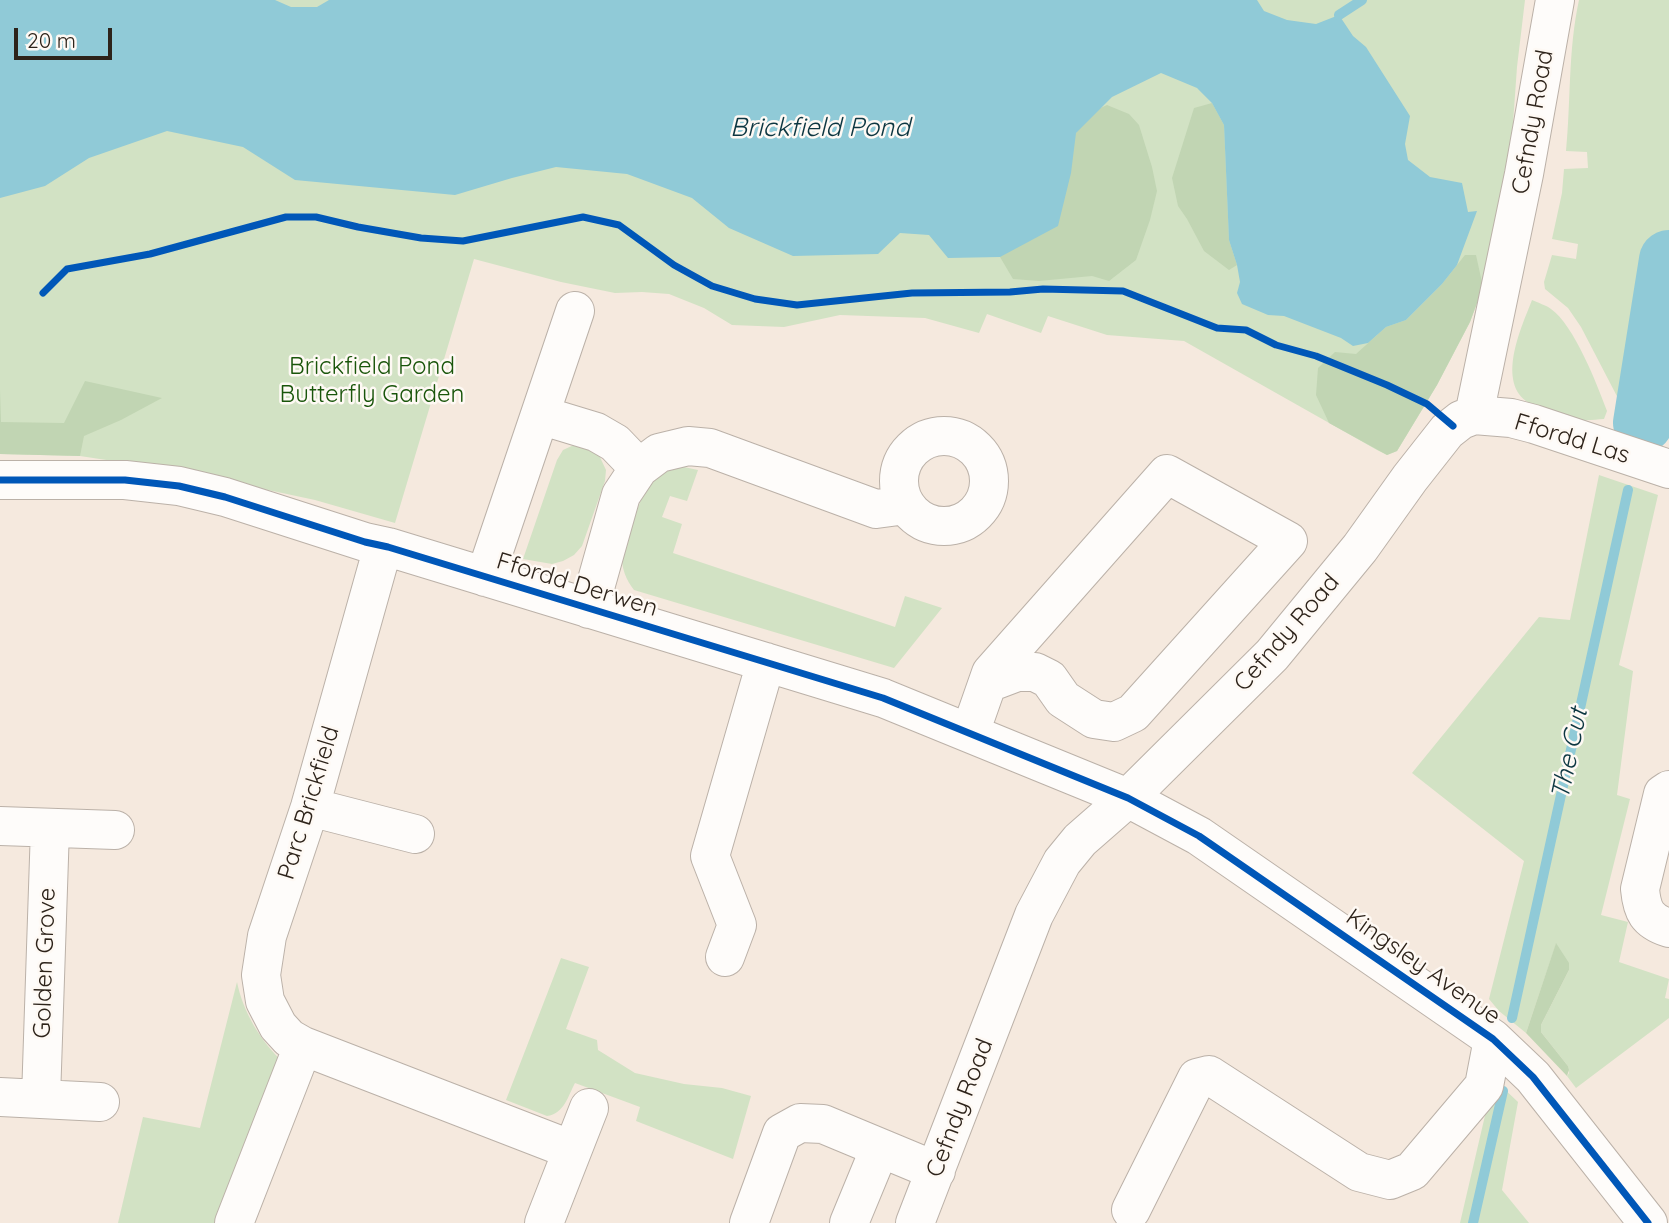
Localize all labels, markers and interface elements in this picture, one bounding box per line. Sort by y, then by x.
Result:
scale bar [18,14,116,58]
text: 20 m [27,27,76,53]
street label: Cefndy Road [1506,48,1560,196]
water label: Brickfield Pond [730,112,910,144]
park label: Brickfield Pond Butterfly Garden [280,353,464,409]
street label: Ffordd Las [1511,408,1633,470]
street label: Ffordd Derwen [493,547,661,623]
street label: Cefndy Road [1228,568,1346,698]
water label: The Cut [1545,705,1595,803]
street label: Parc Brickfield [272,723,346,883]
street label: Golden Grove [28,887,62,1039]
street label: Kingsley Avenue [1340,903,1506,1031]
street label: Cefndy Road [920,1035,1000,1181]

